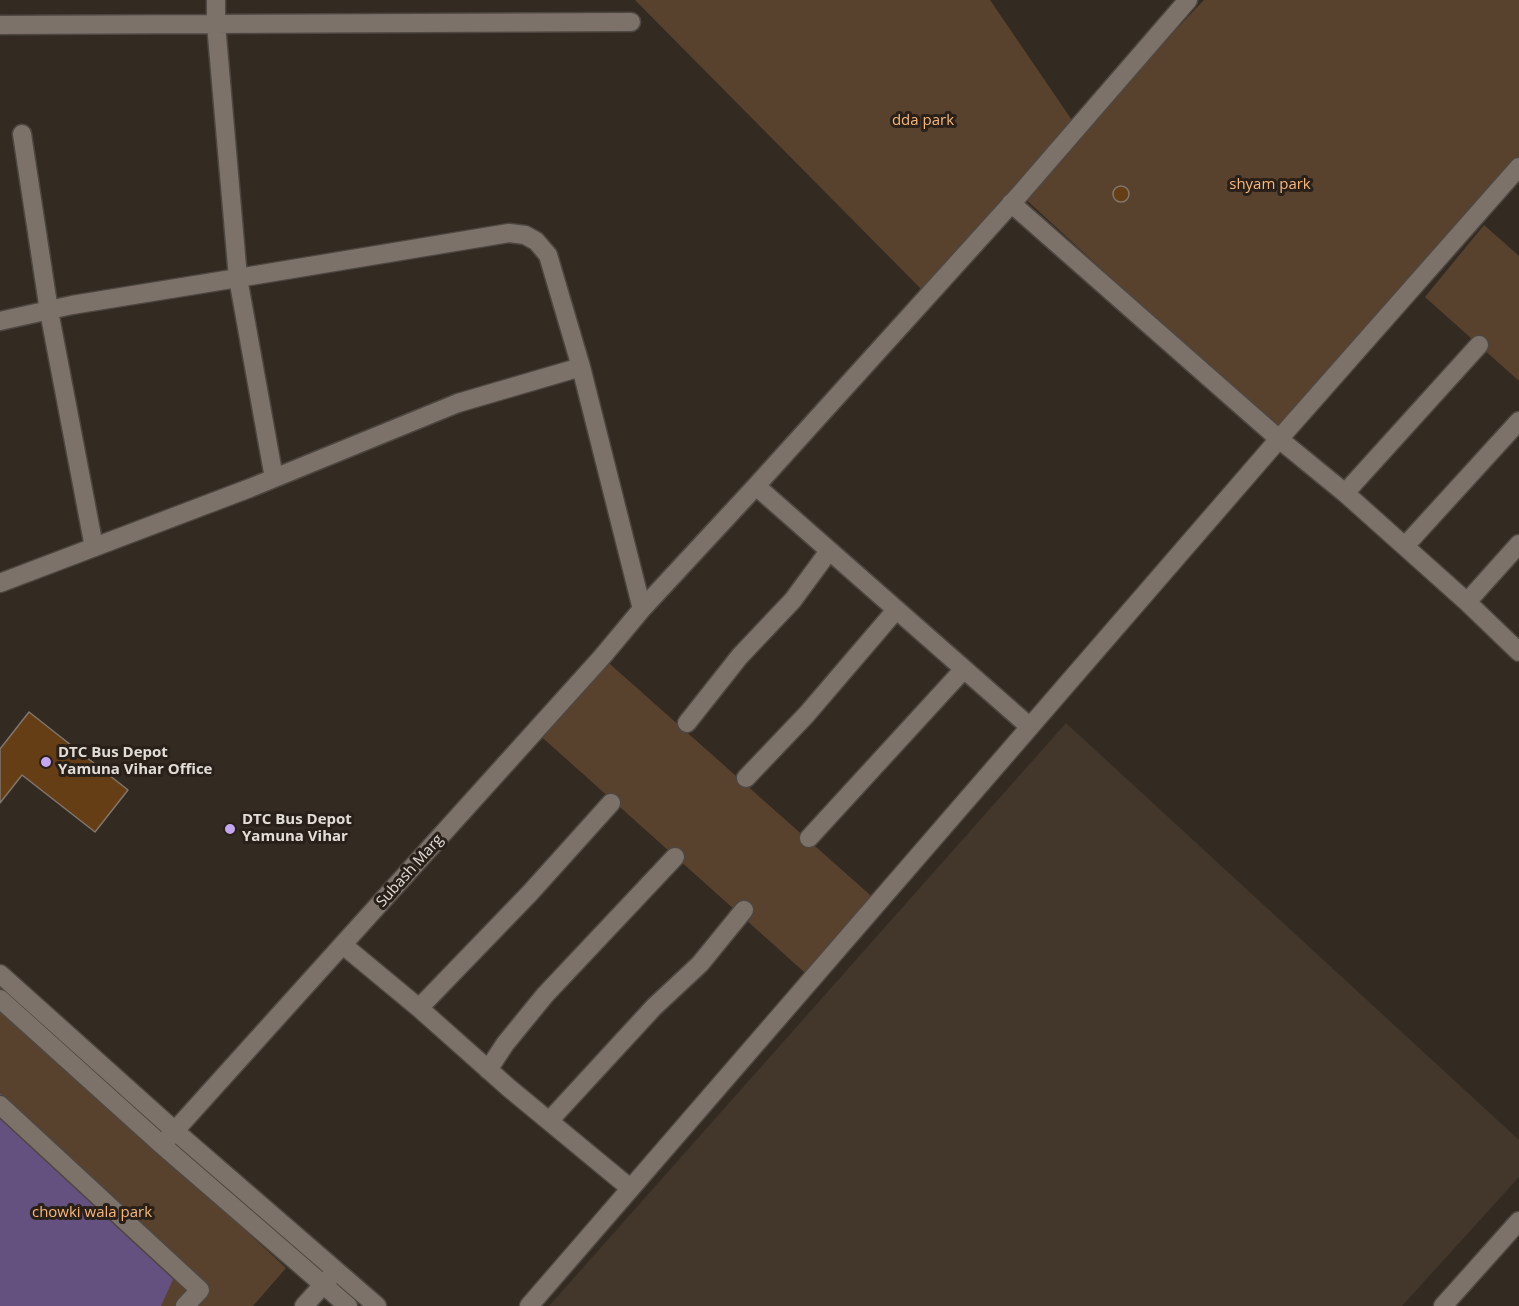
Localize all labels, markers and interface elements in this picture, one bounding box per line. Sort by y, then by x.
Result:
park label: dda park [892,112,954,130]
park label: shyam park [1229,176,1311,194]
place label: DTC Bus Depot Yamuna Vihar Office [58,744,212,779]
marker: DTC Bus Depot Yamuna Vihar Office [39,755,53,769]
place label: DTC Bus Depot Yamuna Vihar [242,811,352,846]
marker: DTC Bus Depot Yamuna Vihar [223,822,237,836]
street label: Subash Marg [373,831,447,911]
park label: chowki wala park [32,1204,152,1222]

